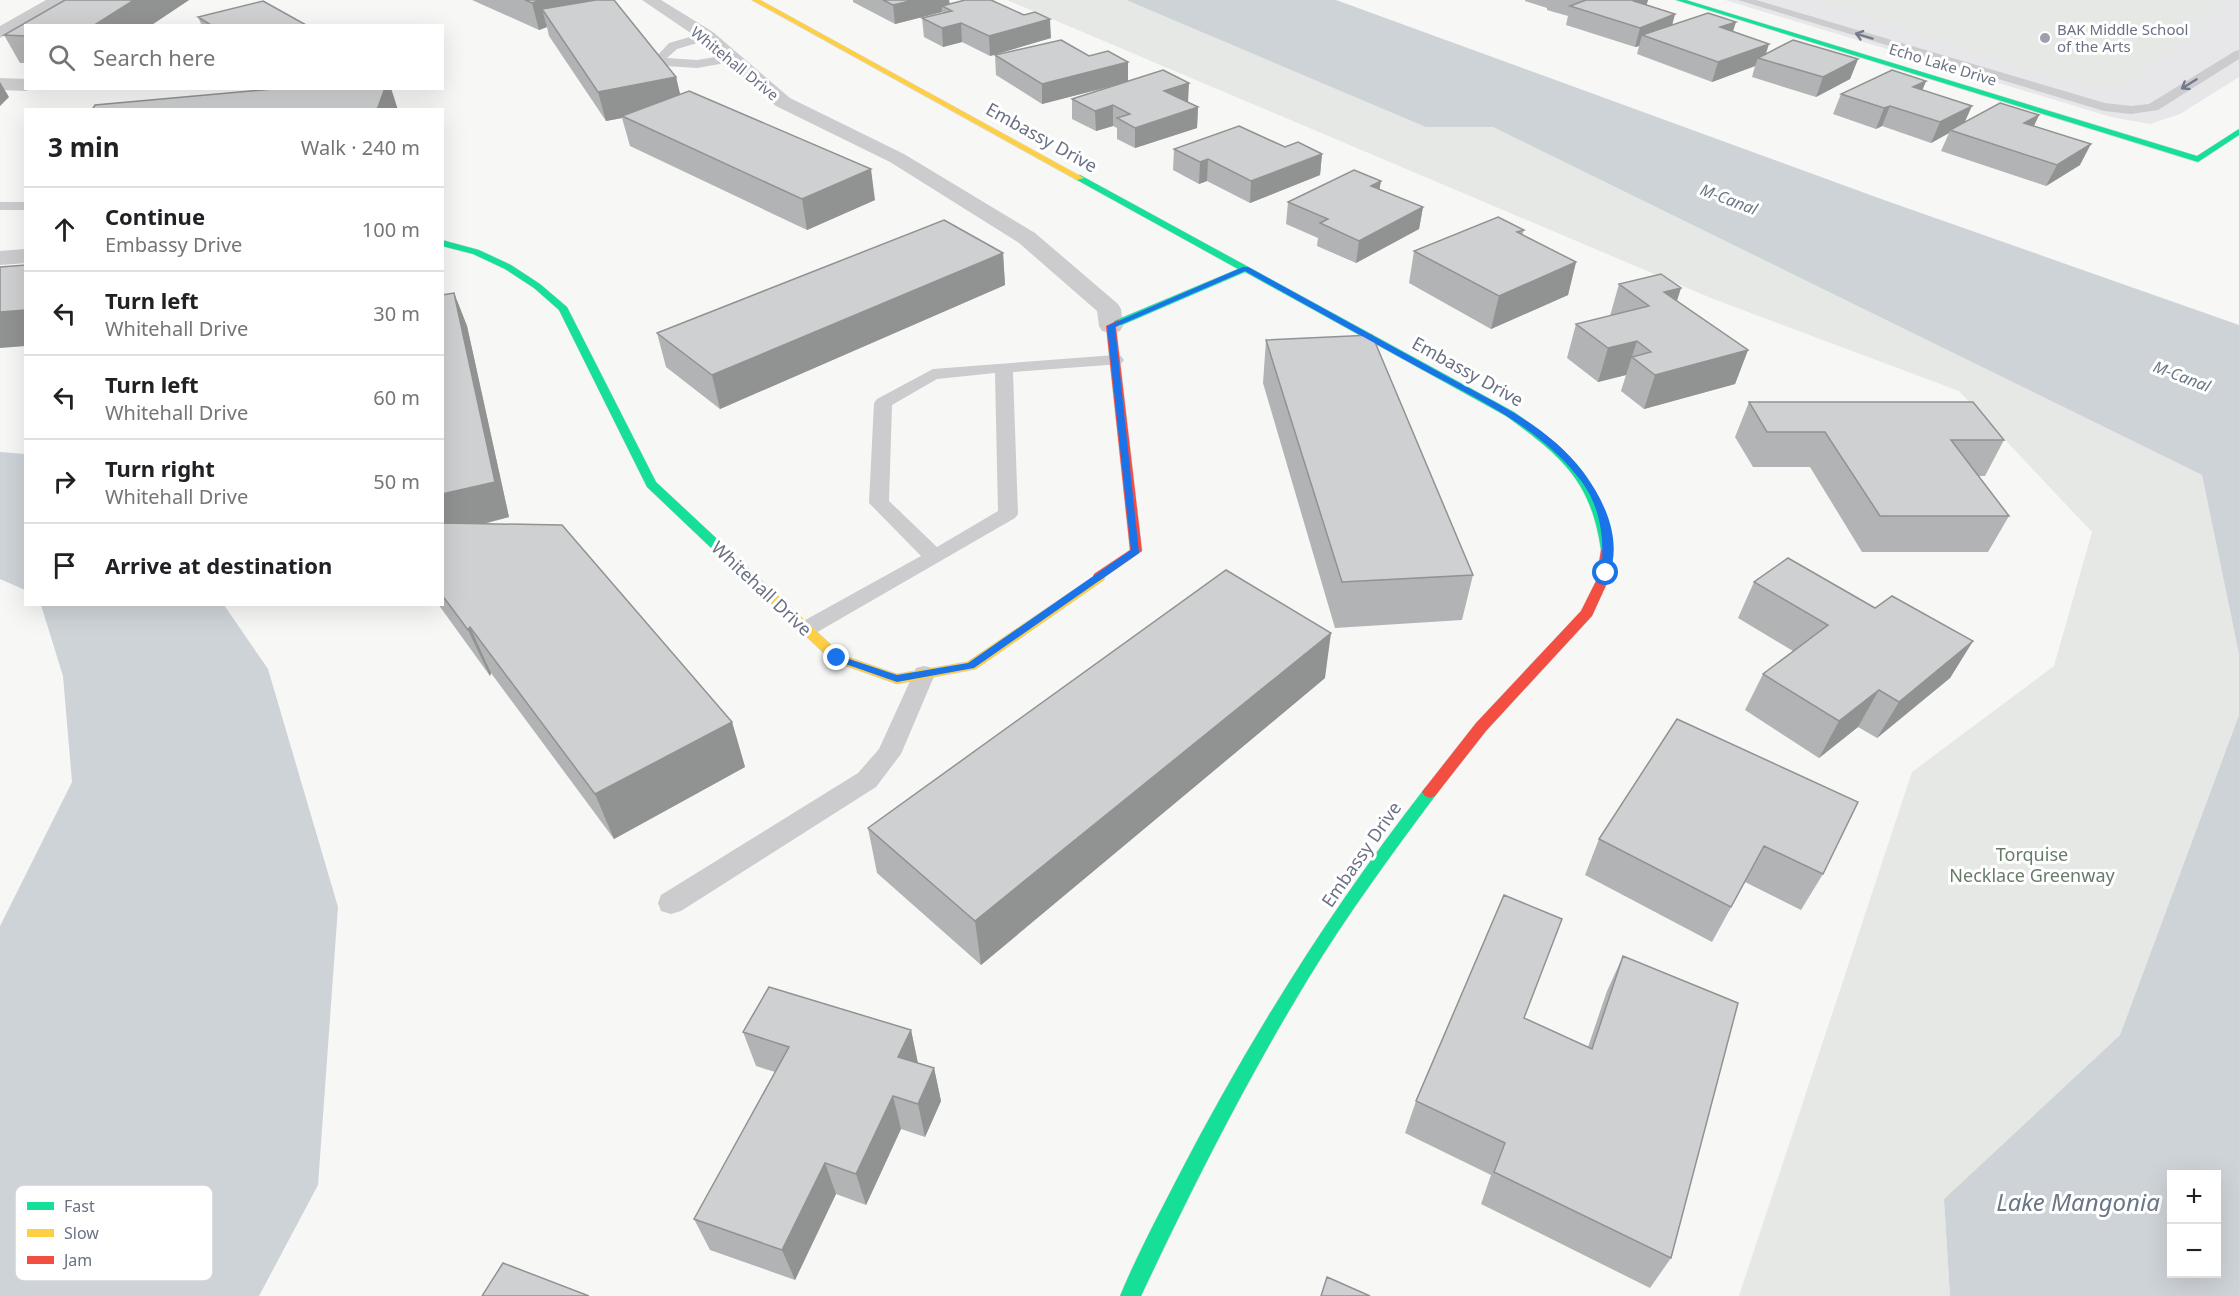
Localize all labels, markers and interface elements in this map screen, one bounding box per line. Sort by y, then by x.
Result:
place label: BAK Middle School of the Arts [2057,19,2188,56]
street label: Whitehall Drive [687,21,783,105]
search box [24,24,444,90]
one-way arrow [1855,30,1874,41]
marker: BAK Middle School of the Arts [2038,31,2052,45]
street label: Echo Lake Drive [1887,38,1999,90]
icon: search [45,41,78,74]
text: Search here [93,42,215,72]
one-way arrow [2181,79,2198,91]
street label: Embassy Drive [982,97,1102,177]
text: 3 min [48,129,120,165]
text: Walk · 240 m [301,134,420,161]
water label: M-Canal [1697,178,1761,220]
text: Continue [105,201,205,231]
icon: ahead [48,213,81,246]
text: 100 m [362,216,420,243]
text: Embassy Drive [105,231,242,258]
text: Turn left [105,285,199,315]
icon: left [48,297,81,330]
text: 30 m [373,300,420,327]
text: Whitehall Drive [105,315,248,342]
street label: Embassy Drive [1408,331,1528,411]
water label: M-Canal [2150,355,2214,397]
text: Turn left [105,369,199,399]
icon: left [48,381,81,414]
text: 60 m [373,384,420,411]
text: Whitehall Drive [105,399,248,426]
text: Turn right [105,453,215,483]
icon: right [48,465,81,498]
text: 50 m [373,468,420,495]
text: Whitehall Drive [105,483,248,510]
street label: Whitehall Drive [707,535,817,641]
icon: arrive [48,549,81,582]
text: Arrive at destination [105,550,332,580]
route start [1592,559,1618,585]
route end [823,644,849,670]
street label: Embassy Drive [1316,796,1406,912]
park label: Torquise Necklace Greenway [1949,842,2115,887]
map controls [2167,1170,2221,1278]
button: + [2167,1170,2221,1224]
legend [15,1185,213,1281]
water label: Lake Mangonia [1996,1185,2160,1218]
text: Fast [64,1195,95,1217]
text: Slow [64,1222,99,1244]
button: − [2167,1224,2221,1278]
text: Jam [62,1249,92,1271]

